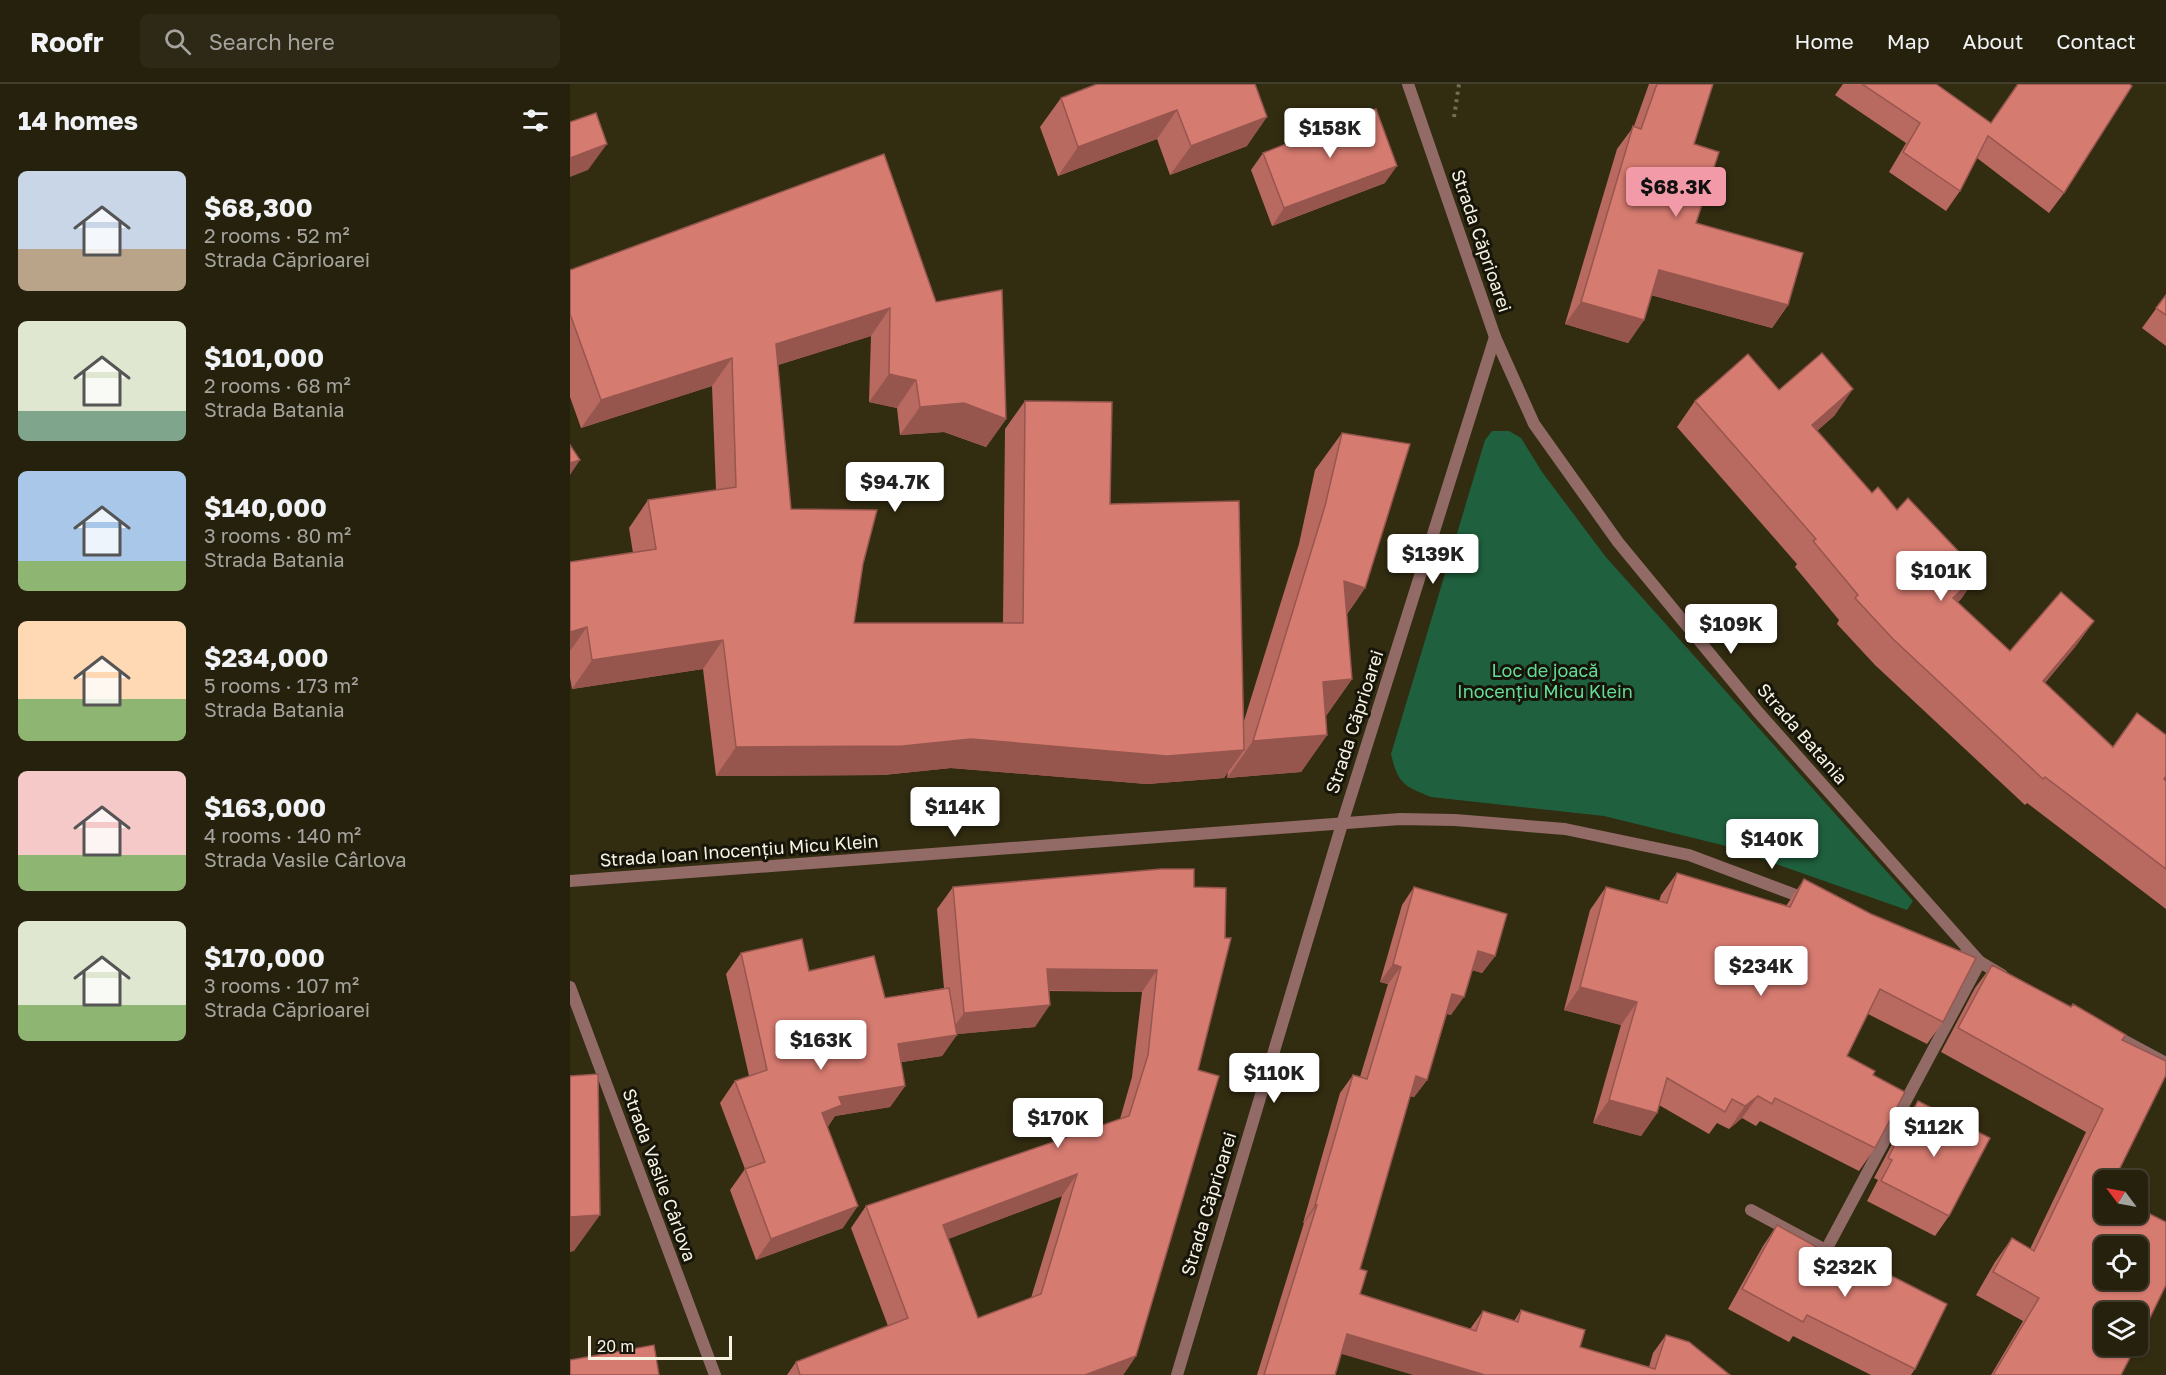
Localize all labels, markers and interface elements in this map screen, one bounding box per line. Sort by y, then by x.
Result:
search box [140,14,560,68]
text: Roofr [30,25,104,58]
icon: search [161,25,194,58]
text: Search here [209,28,335,55]
text: Home [1794,28,1854,54]
text: Map [1887,28,1930,54]
text: About [1963,28,2023,54]
text: Contact [2056,28,2136,54]
icon: filters [519,104,552,137]
text: 14 homes [18,105,138,136]
pin: $158K [1288,108,1372,159]
text: $158K [1298,115,1362,139]
street label: Strada Căprioarei [1447,166,1517,315]
pin: $68.3K [1627,167,1725,218]
text: $68.3K [1640,174,1712,198]
text: $68,300 [204,192,313,223]
icon: home [66,195,138,267]
text: 2 rooms · 52 m² [204,223,350,247]
text: Strada Căprioarei [204,247,370,271]
text: $101,000 [204,342,324,373]
icon: home [66,345,138,417]
text: 2 rooms · 68 m² [204,373,351,397]
text: Strada Batania [204,397,345,421]
pin: $94.7K [846,462,944,513]
text: $94.7K [860,469,930,493]
text: $140,000 [204,492,327,523]
icon: home [66,495,138,567]
text: 3 rooms · 80 m² [204,523,351,547]
pin: $139K [1391,534,1475,585]
text: $139K [1401,541,1465,565]
text: Strada Batania [204,547,345,571]
pin: $101K [1899,551,1983,602]
text: $101K [1910,558,1972,582]
pin: $109K [1689,604,1773,655]
text: $109K [1699,611,1763,635]
text: $234,000 [204,642,328,673]
icon: home [66,645,138,717]
street label: Strada Căprioarei [1320,647,1388,796]
park label: Loc de joacă Inocențiu Micu Klein [1457,659,1633,702]
text: 5 rooms · 173 m² [204,673,358,697]
street label: Strada Batania [1753,678,1853,788]
text: Strada Batania [204,697,345,721]
pin: $114K [913,787,997,838]
text: $163,000 [204,792,326,823]
text: $114K [925,794,986,818]
icon: home [66,795,138,867]
pin: $140K [1730,819,1814,870]
text: 4 rooms · 140 m² [204,823,361,847]
text: $140K [1740,826,1804,850]
street label: Strada Ioan Inocențiu Micu Klein [599,829,879,871]
text: Strada Vasile Cârlova [204,847,407,871]
text: $170,000 [204,942,325,973]
icon: home [66,945,138,1017]
pin: $234K [1719,946,1803,997]
text: $234K [1729,953,1793,977]
text: 3 rooms · 107 m² [204,973,359,997]
text: Strada Căprioarei [204,997,370,1021]
pin: $163K [779,1020,863,1071]
text: $163K [789,1027,853,1051]
pin: $110K [1232,1053,1316,1104]
text: $110K [1243,1060,1305,1084]
street label: Strada Vasile Cârlova [618,1085,701,1264]
pin: $170K [1016,1098,1100,1149]
text: $170K [1027,1105,1089,1129]
pin: $112K [1892,1107,1976,1158]
text: $112K [1904,1114,1964,1138]
street label: Strada Căprioarei [1176,1129,1240,1278]
north arrow [2094,1170,2148,1224]
map controls [2094,1170,2148,1356]
button: locate [2094,1236,2148,1290]
pin: $232K [1803,1247,1887,1298]
text: $232K [1813,1254,1877,1278]
button: layers [2094,1302,2148,1356]
scale bar [588,1333,732,1360]
text: 20 m [597,1336,634,1356]

